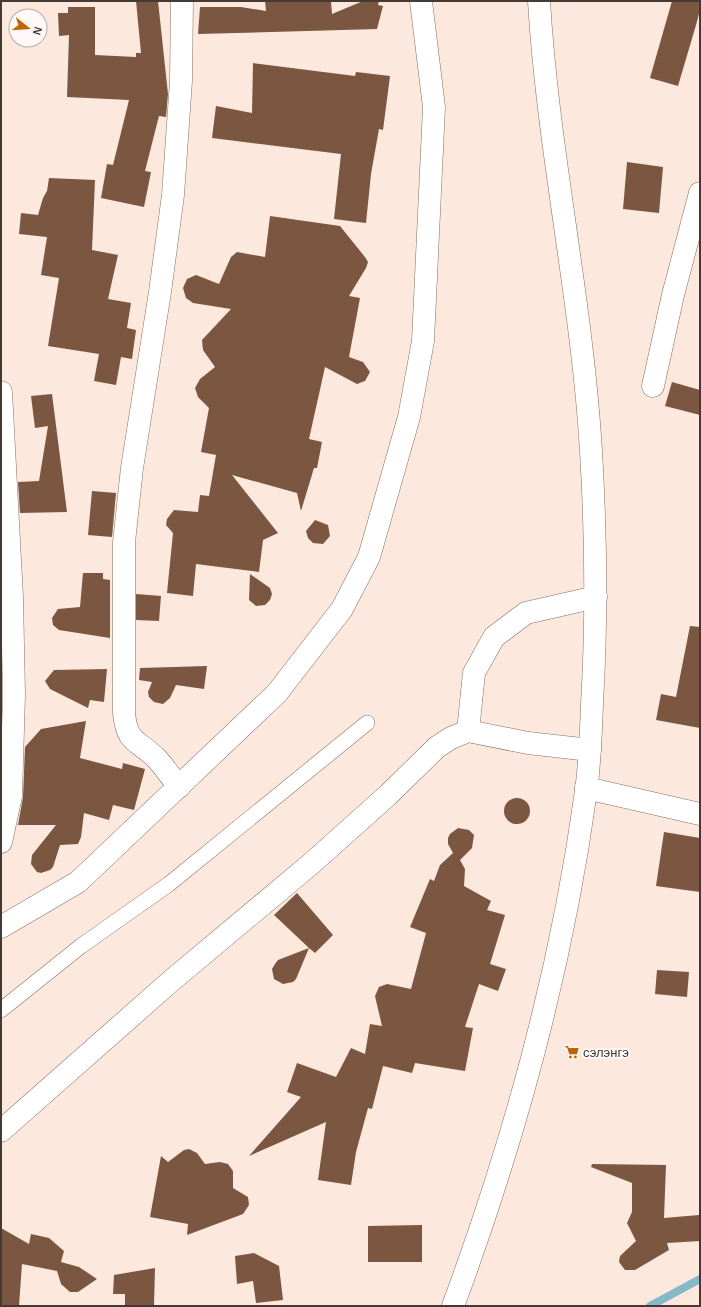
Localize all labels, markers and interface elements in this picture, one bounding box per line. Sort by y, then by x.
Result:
north arrow [8,8,48,48]
text: N [31,25,44,37]
supermarket icon: сэлэнгэ [564,1044,580,1060]
place label: сэлэнгэ [583,1045,629,1060]

